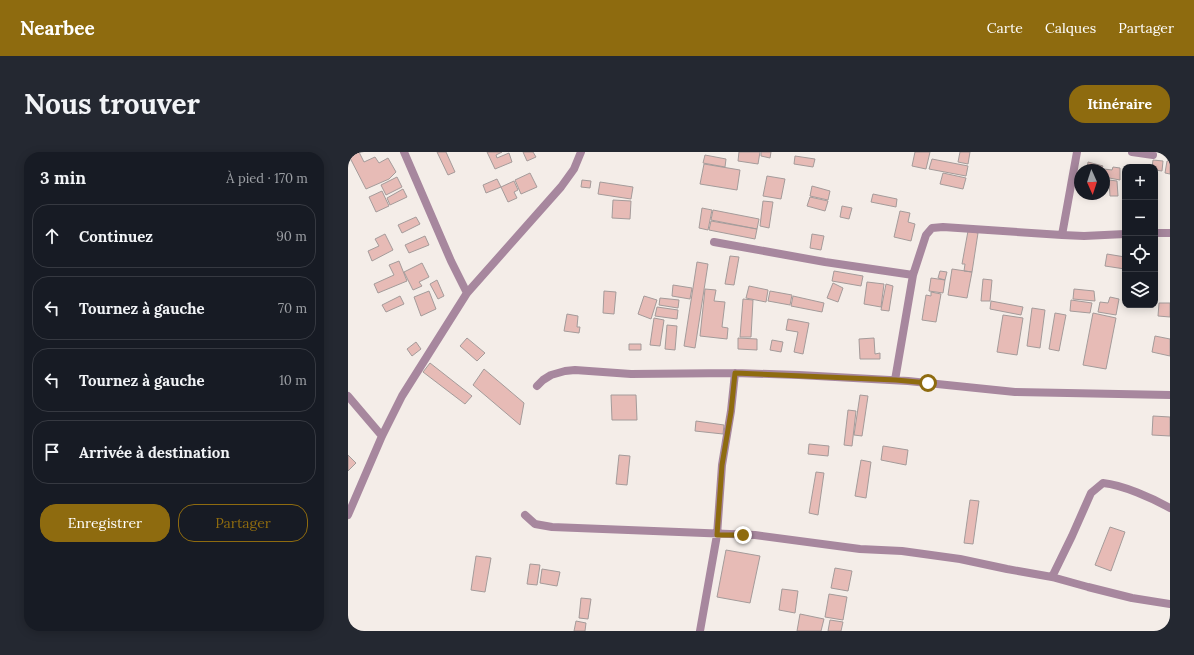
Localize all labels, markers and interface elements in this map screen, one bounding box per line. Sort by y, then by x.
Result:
text: Nearbee [20,16,95,40]
text: Carte [987,19,1023,37]
text: Calques [1045,19,1096,37]
text: Partager [1118,19,1174,37]
button: Itinéraire [1069,85,1170,123]
text: Nous trouver [24,86,200,122]
north arrow [1074,164,1110,200]
map controls [1122,164,1158,308]
button: + [1122,164,1158,200]
text: 3 min [40,167,86,189]
text: À pied · 170 m [226,170,308,187]
button: − [1122,200,1158,236]
icon: ahead [41,225,63,247]
text: Continuez [79,227,153,246]
text: 90 m [276,228,307,245]
button: locate [1122,236,1158,272]
button: layers [1122,272,1158,308]
icon: left [41,297,63,319]
text: Tournez à gauche [79,299,205,318]
text: 70 m [278,300,307,317]
icon: left [41,369,63,391]
text: Tournez à gauche [79,371,205,390]
text: 10 m [279,372,307,389]
route start [919,374,937,392]
icon: arrive [41,441,63,463]
text: Arrivée à destination [79,443,230,462]
button: Enregistrer [40,504,170,542]
button: Partager [178,504,308,542]
route end [734,526,752,544]

